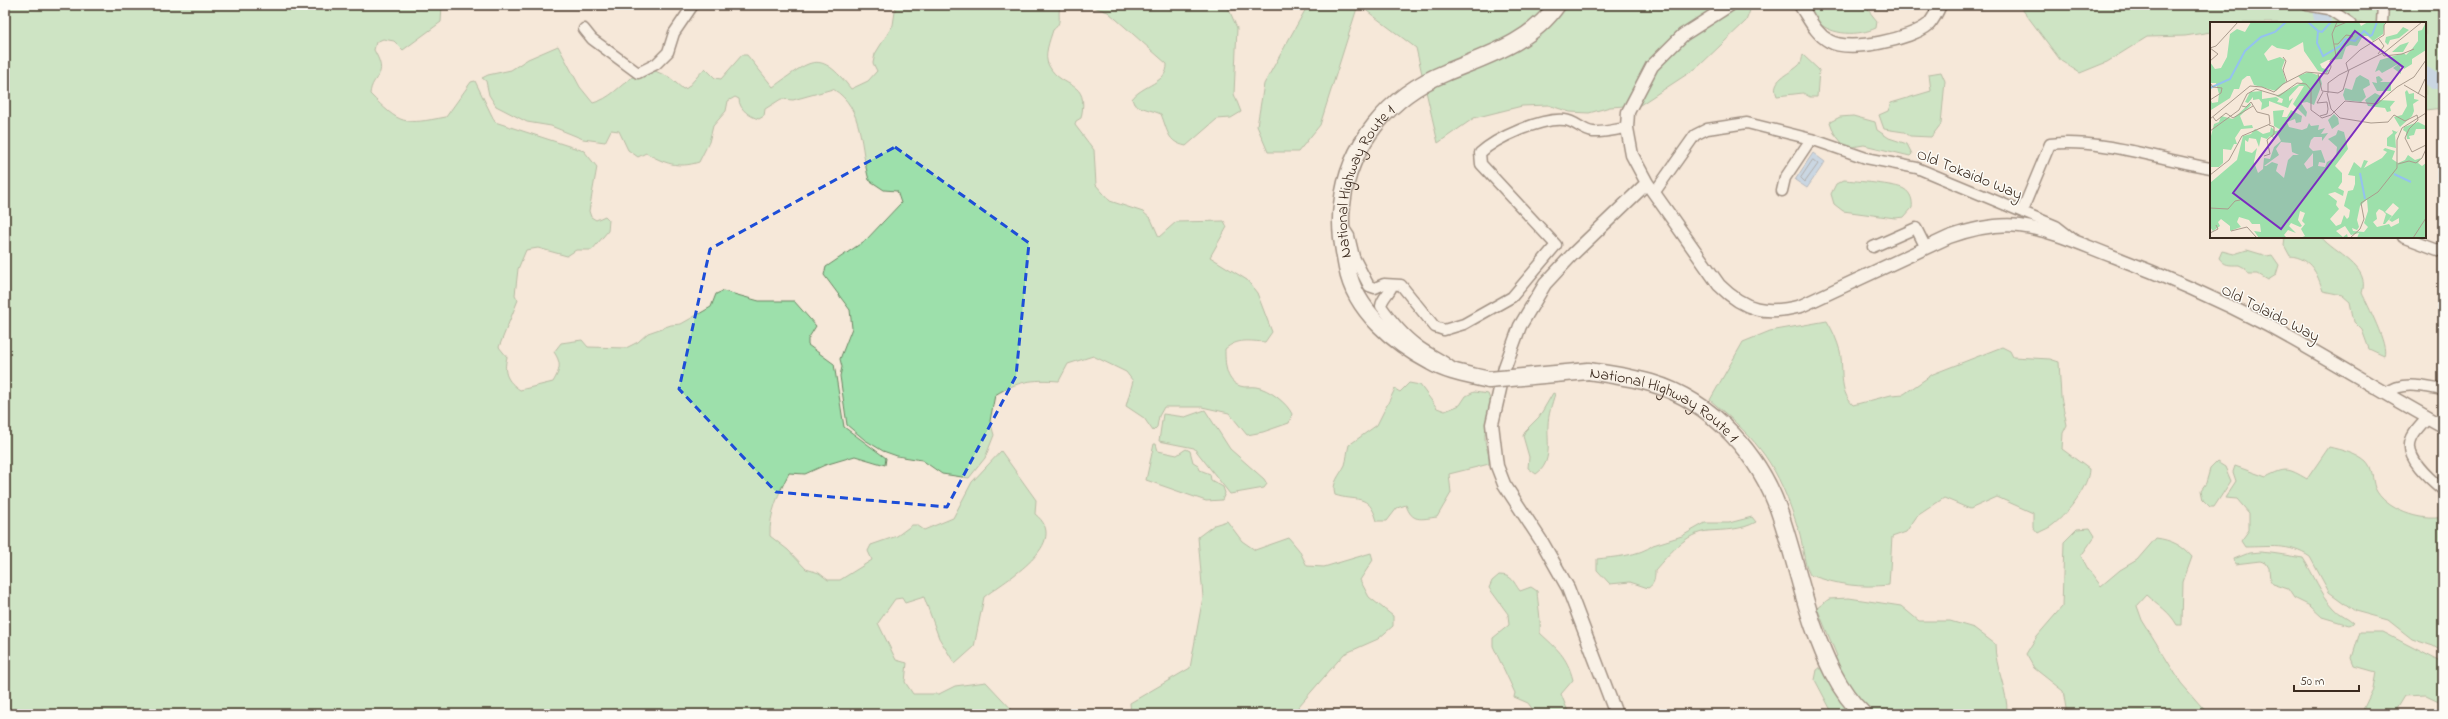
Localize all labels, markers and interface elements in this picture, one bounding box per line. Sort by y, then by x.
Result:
inset map [2210,22,2426,238]
street label: National Highway Route 1 [1331,100,1401,260]
street label: Old Tokaido Way [1913,143,2026,207]
street label: Old Tolaido Way [2217,279,2324,349]
street label: National Highway Route 1 [1588,361,1744,449]
scale bar [2294,667,2359,693]
text: 50 m [2300,673,2324,691]

